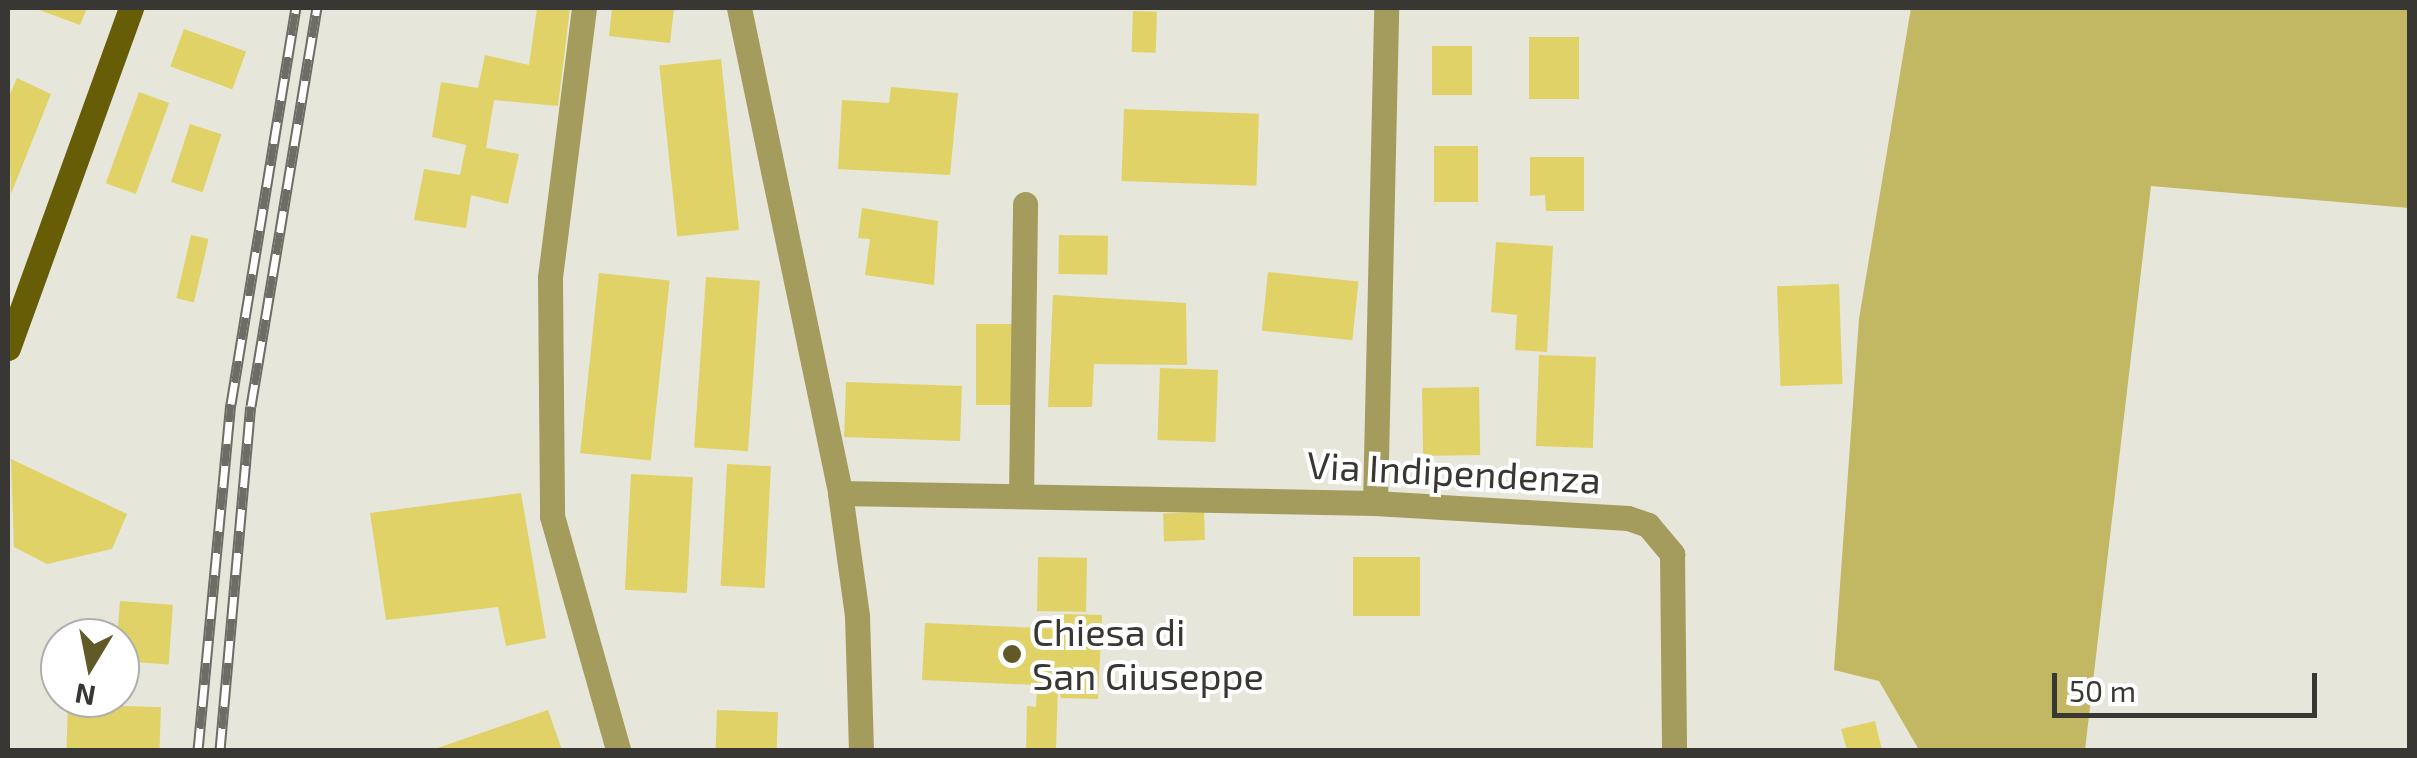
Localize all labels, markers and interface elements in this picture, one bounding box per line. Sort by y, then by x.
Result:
street label: Via Indipendenza [1306,442,1602,502]
place label: Chiesa di San Giuseppe [1032,609,1264,698]
north arrow [40,618,140,718]
marker: Chiesa di San Giuseppe [1001,643,1023,665]
scale bar [2057,653,2322,715]
text: 50 m [2069,672,2136,708]
text: N [72,677,98,714]

